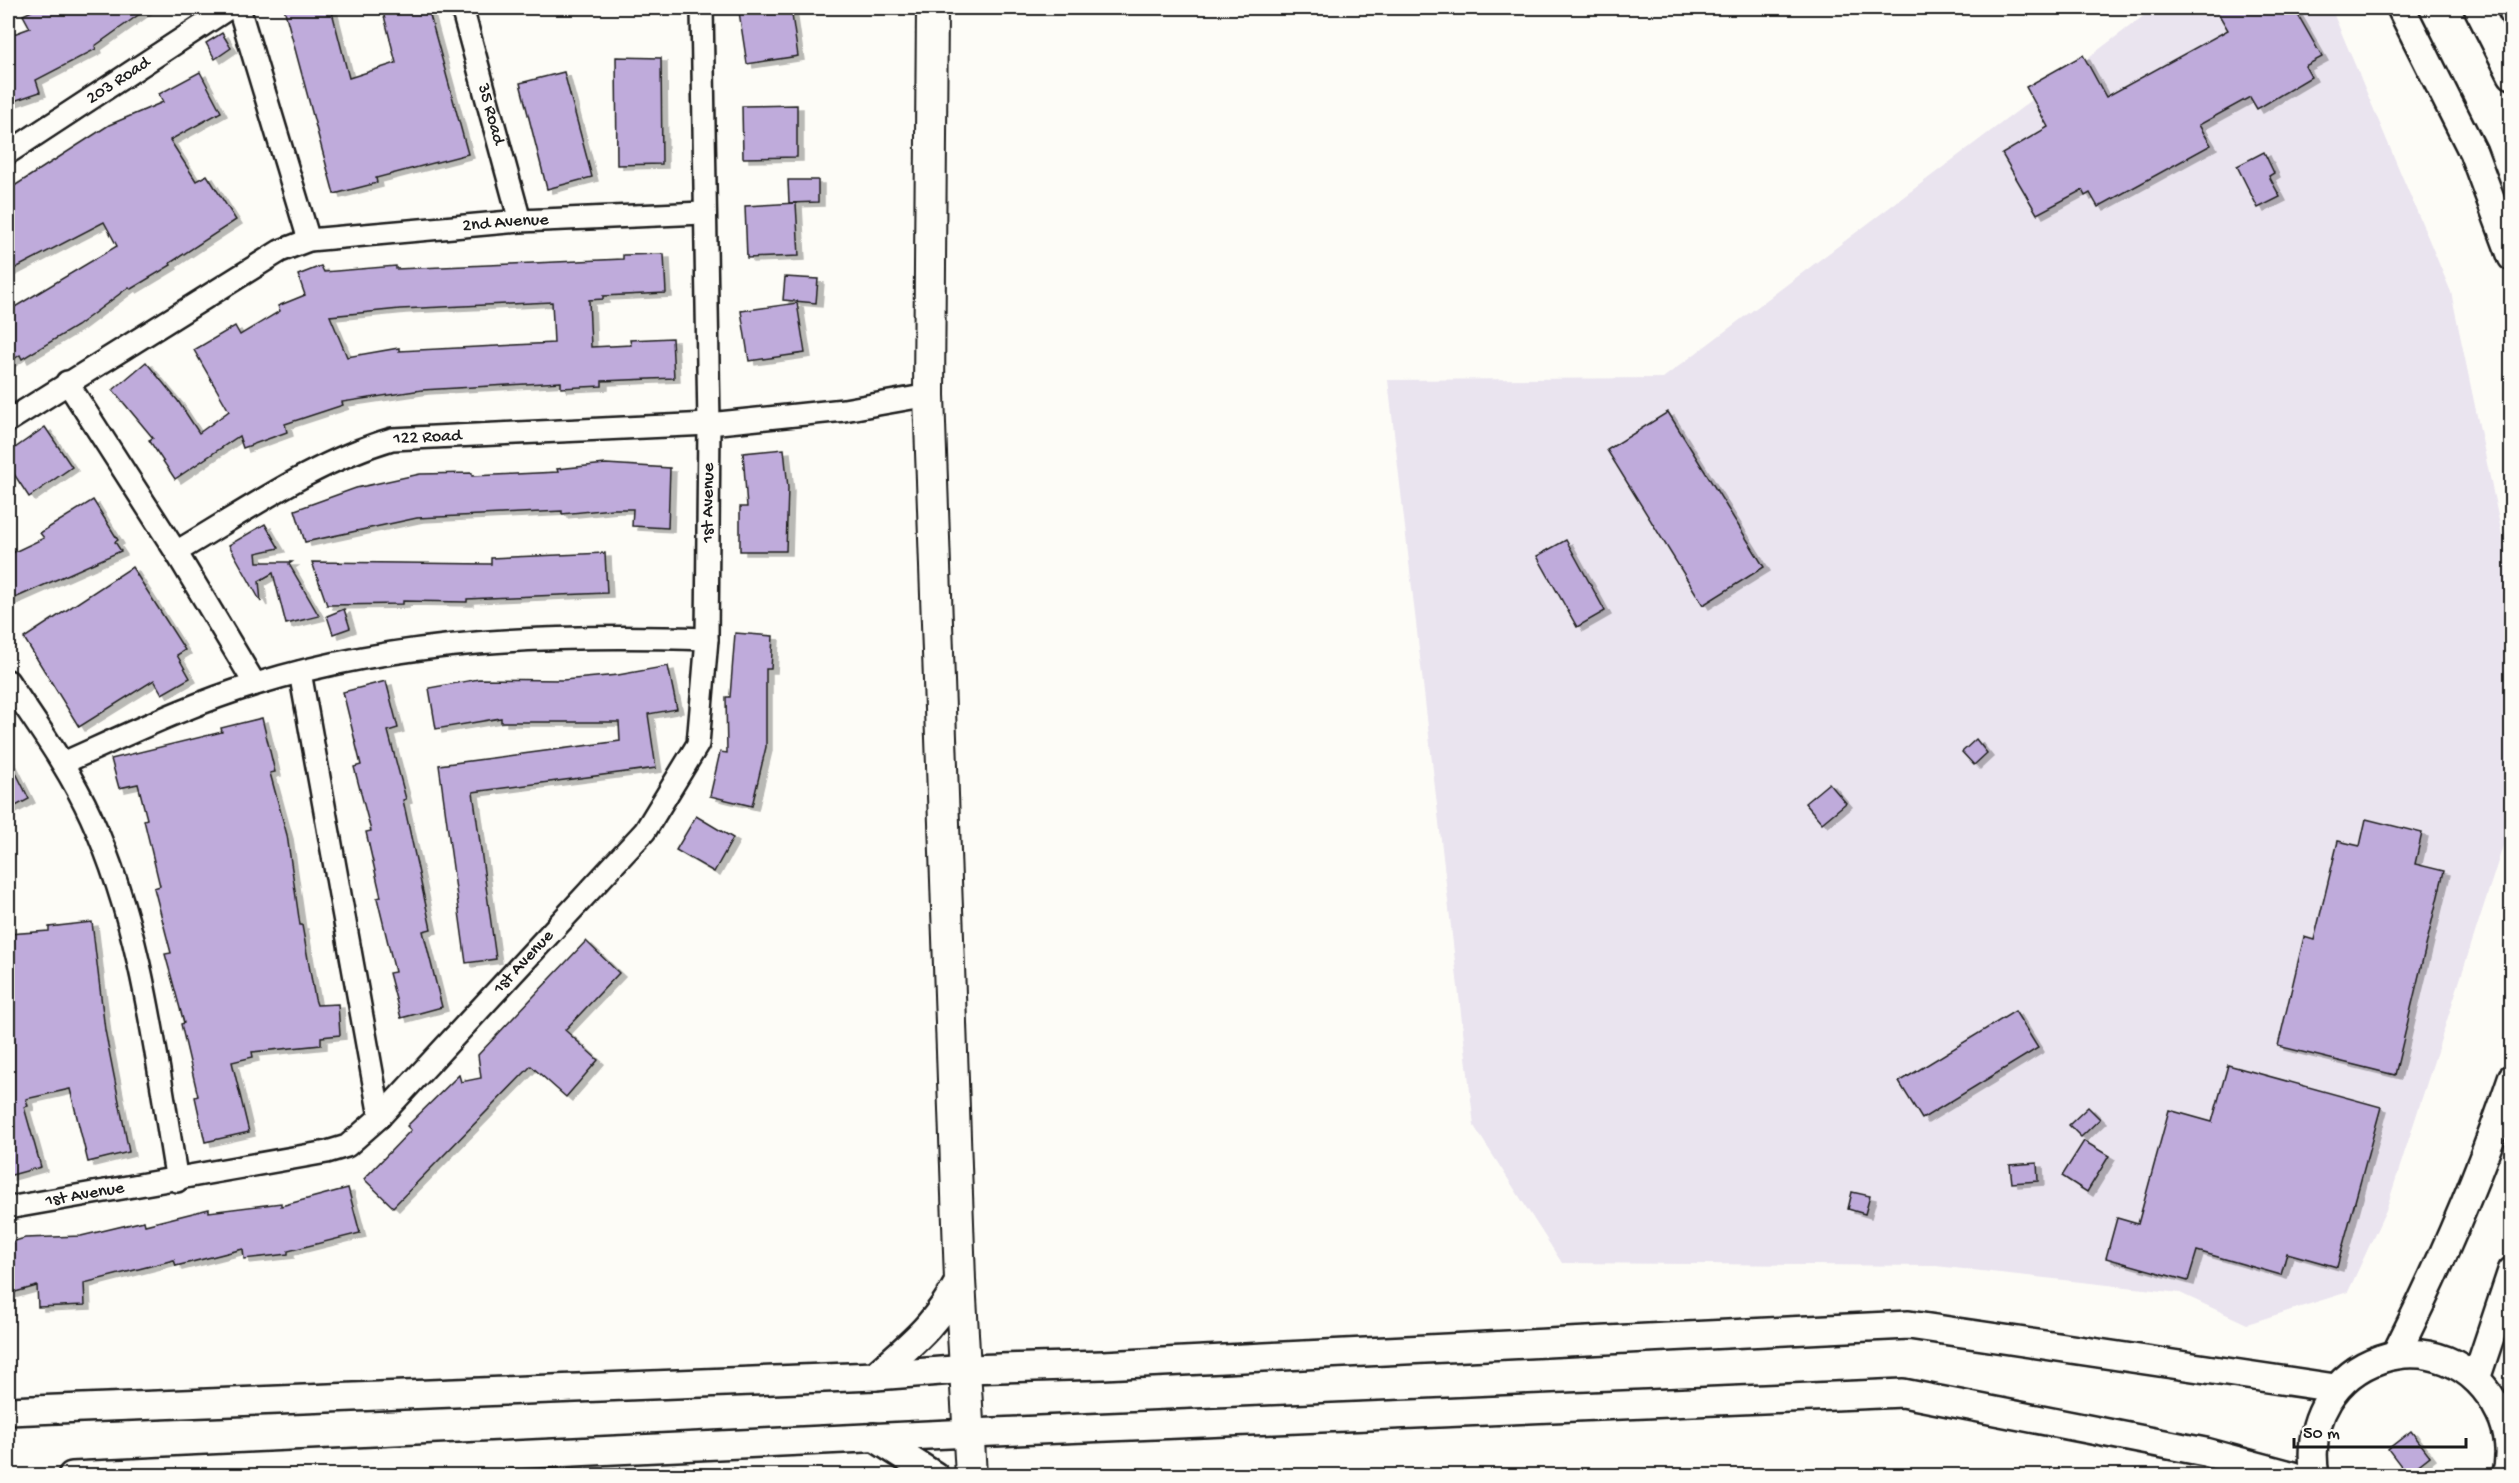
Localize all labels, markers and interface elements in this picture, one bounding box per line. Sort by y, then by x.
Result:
street label: 203 Road [83,51,155,109]
street label: 35 Road [472,80,510,148]
street label: 2nd Avenue [461,209,550,237]
street label: 122 Road [392,425,464,449]
street label: 1st Avenue [697,462,719,544]
street label: 1st Avenue [488,925,559,999]
street label: 1st Avenue [43,1177,127,1212]
scale bar [2294,1411,2466,1449]
text: 50 m [2303,1424,2340,1445]

